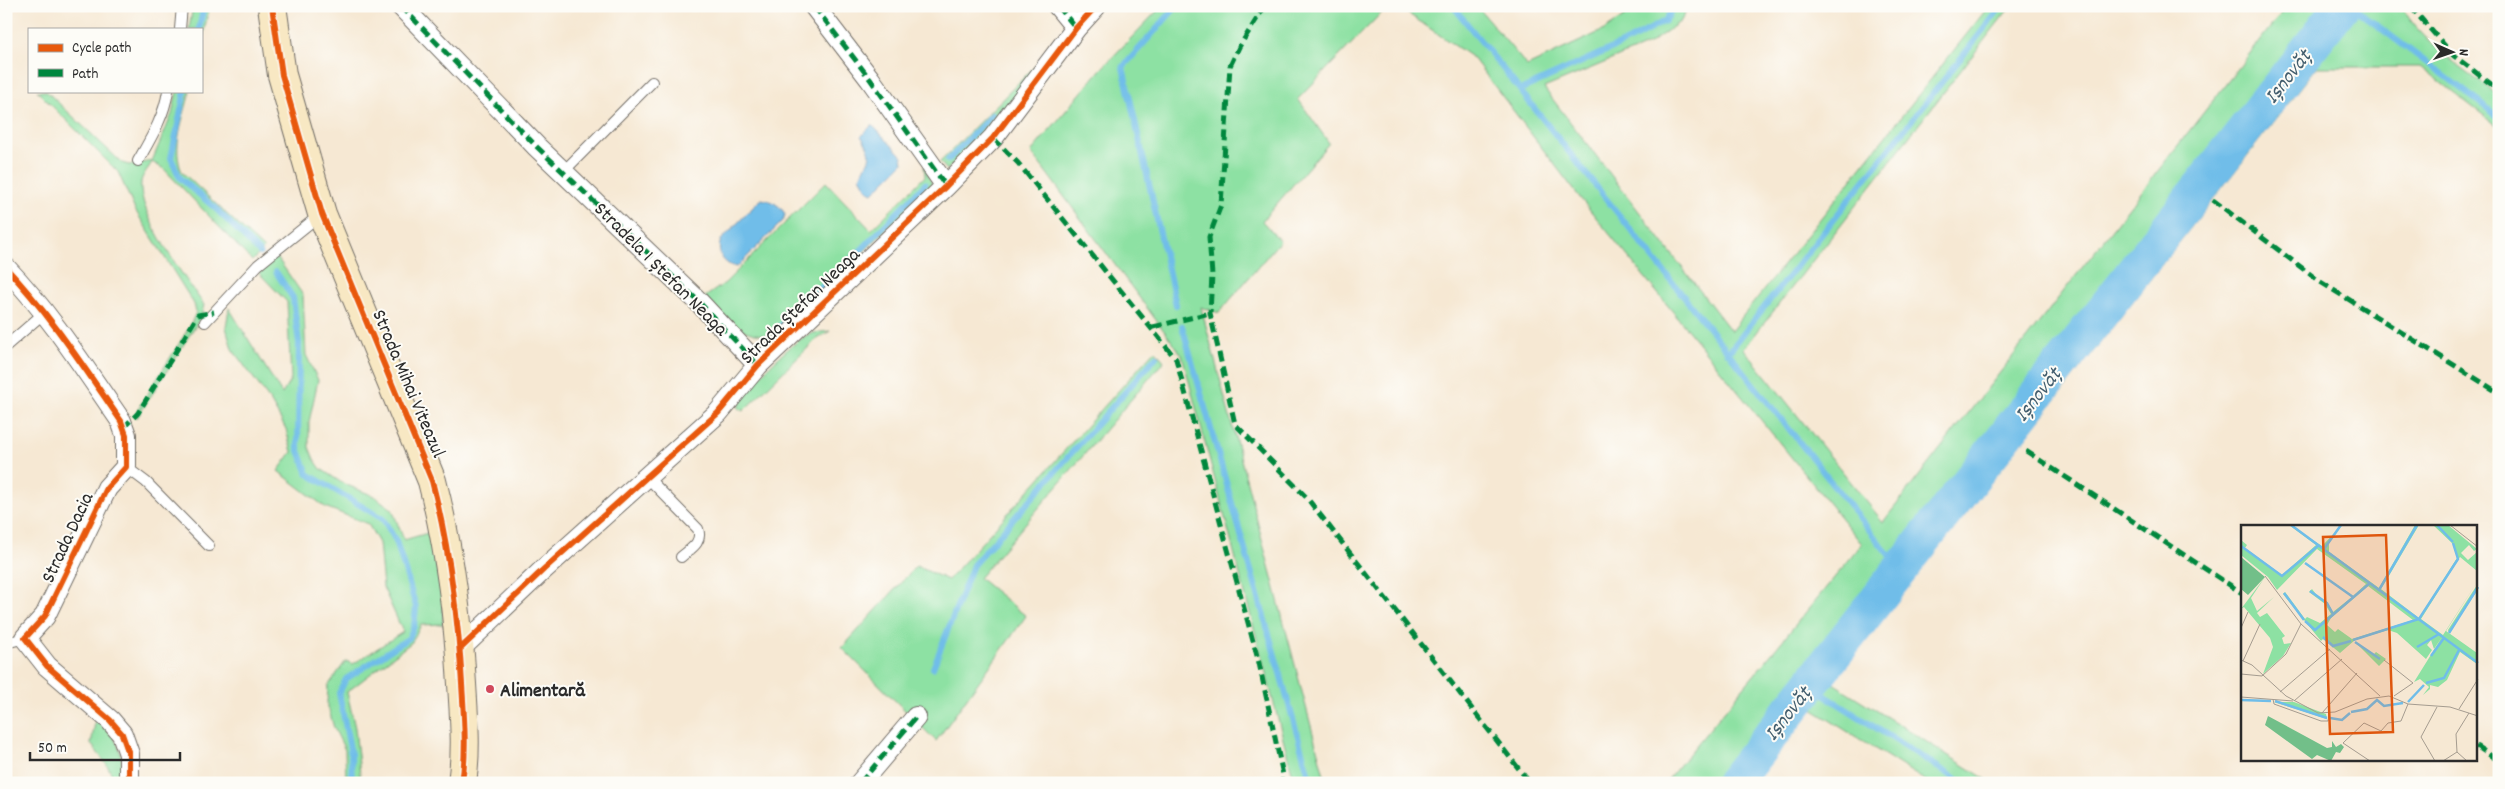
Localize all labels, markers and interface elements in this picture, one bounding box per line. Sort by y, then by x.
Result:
legend [28,28,202,92]
north arrow [2428,28,2478,78]
text: Cycle path [72,38,132,60]
water label: Ișnovăț [2259,43,2321,111]
text: N [2453,49,2473,56]
text: Path [72,64,98,86]
street label: Stradela 1 Ștefan Neaga [586,197,734,344]
street label: Strada Ștefan Neaga [735,242,868,372]
street label: Strada Mihai Viteazul [363,306,451,463]
water label: Ișnovăț [2009,361,2071,429]
street label: Strada Dacia [36,488,102,588]
inset map [2241,525,2478,762]
place label: Alimentară [500,678,586,706]
water label: Ișnovăț [1759,680,1821,748]
marker: Alimentară [484,683,496,695]
scale bar [30,729,180,761]
text: 50 m [38,738,67,760]

